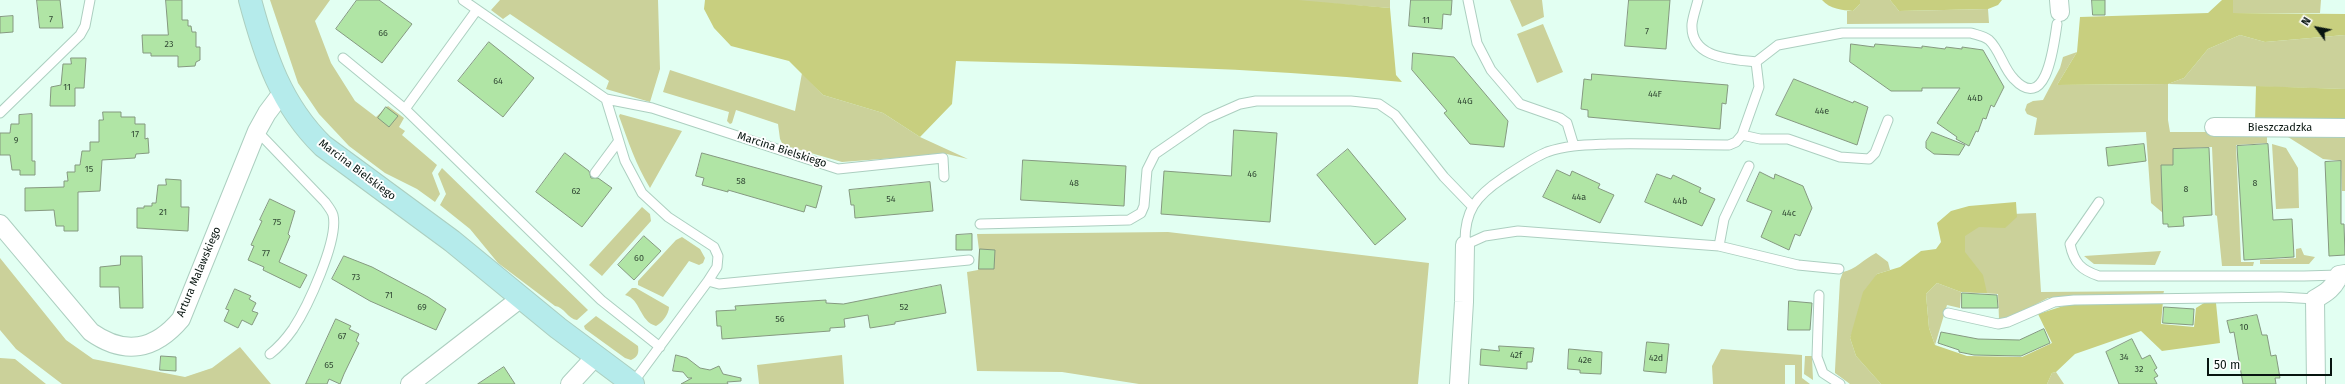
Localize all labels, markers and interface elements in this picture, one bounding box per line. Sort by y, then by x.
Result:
north arrow [2297,8,2337,48]
house number: 7 [49,14,53,24]
house number: 11 [1422,15,1430,25]
text: N [2299,15,2314,28]
house number: 7 [1645,26,1649,36]
house number: 66 [378,28,388,38]
house number: 23 [165,39,173,49]
house number: 64 [493,76,503,86]
house number: 11 [63,82,71,92]
house number: 44F [1648,89,1662,99]
house number: 44D [1967,93,1983,103]
house number: 44G [1457,96,1473,106]
house number: 44e [1815,106,1829,116]
street label: Bieszczadzka [2248,121,2312,135]
house number: 17 [131,129,139,139]
street label: Marcina Bielskiego [736,129,828,171]
house number: 9 [14,135,18,145]
street label: Marcina Bielskiego [316,137,398,203]
house number: 15 [85,164,93,174]
house number: 46 [1247,169,1257,179]
house number: 58 [736,176,746,186]
house number: 48 [1069,178,1079,188]
house number: 8 [2253,178,2257,188]
house number: 8 [2184,184,2188,194]
house number: 62 [571,186,581,196]
house number: 44a [1572,192,1586,202]
house number: 54 [886,194,896,204]
house number: 44b [1673,196,1687,206]
house number: 21 [159,207,167,217]
house number: 44c [1782,208,1796,218]
house number: 75 [273,217,281,227]
street label: Artura Malawskiego [174,225,224,319]
house number: 77 [262,248,270,258]
house number: 60 [634,253,644,263]
house number: 73 [352,272,360,282]
house number: 71 [385,290,393,300]
house number: 69 [417,302,427,312]
house number: 52 [900,302,908,312]
house number: 56 [775,314,785,324]
house number: 10 [2240,322,2248,332]
house number: 67 [338,331,346,341]
house number: 42f [1510,350,1522,360]
scale bar [2209,350,2334,376]
house number: 34 [2119,352,2129,362]
house number: 42d [1649,353,1663,363]
house number: 42e [1578,355,1592,365]
text: 50 m [2214,358,2240,372]
house number: 65 [324,360,334,370]
house number: 32 [2135,364,2143,374]

